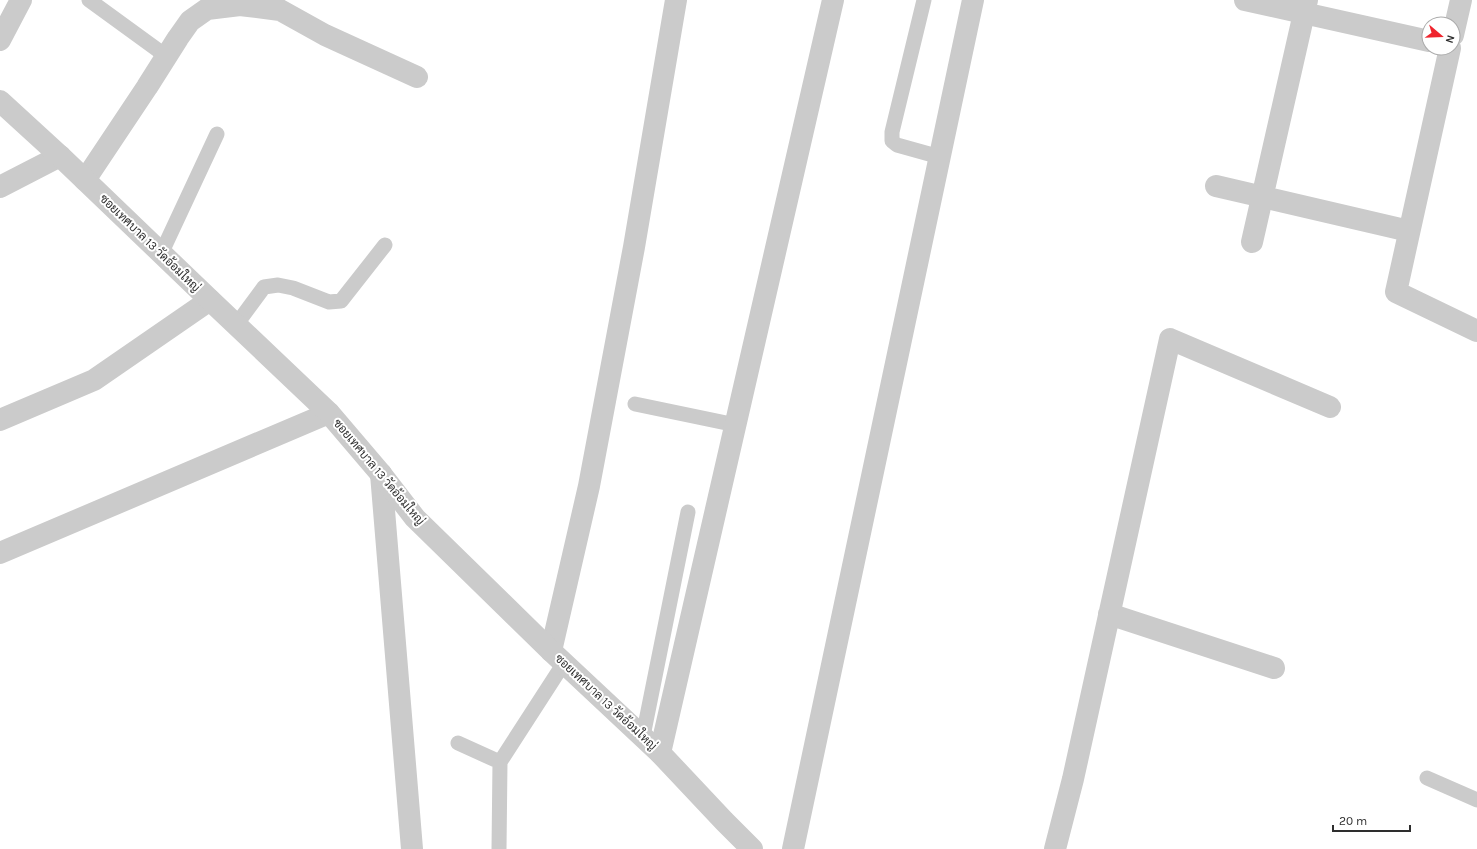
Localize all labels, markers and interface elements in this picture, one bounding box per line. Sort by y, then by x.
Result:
north arrow [1421,16,1461,56]
text: N [1443,33,1457,45]
street label: ซอยเทศบาล 13 วัดอ้อมใหญ่ [97,191,204,295]
street label: ซอยเทศบาล 13 วัดอ้อมใหญ่ [330,415,428,528]
street label: ซอยเทศบาล 13 วัดอ้อมใหญ่ [552,650,661,753]
scale bar [1333,807,1410,833]
text: 20 m [1339,814,1367,828]

